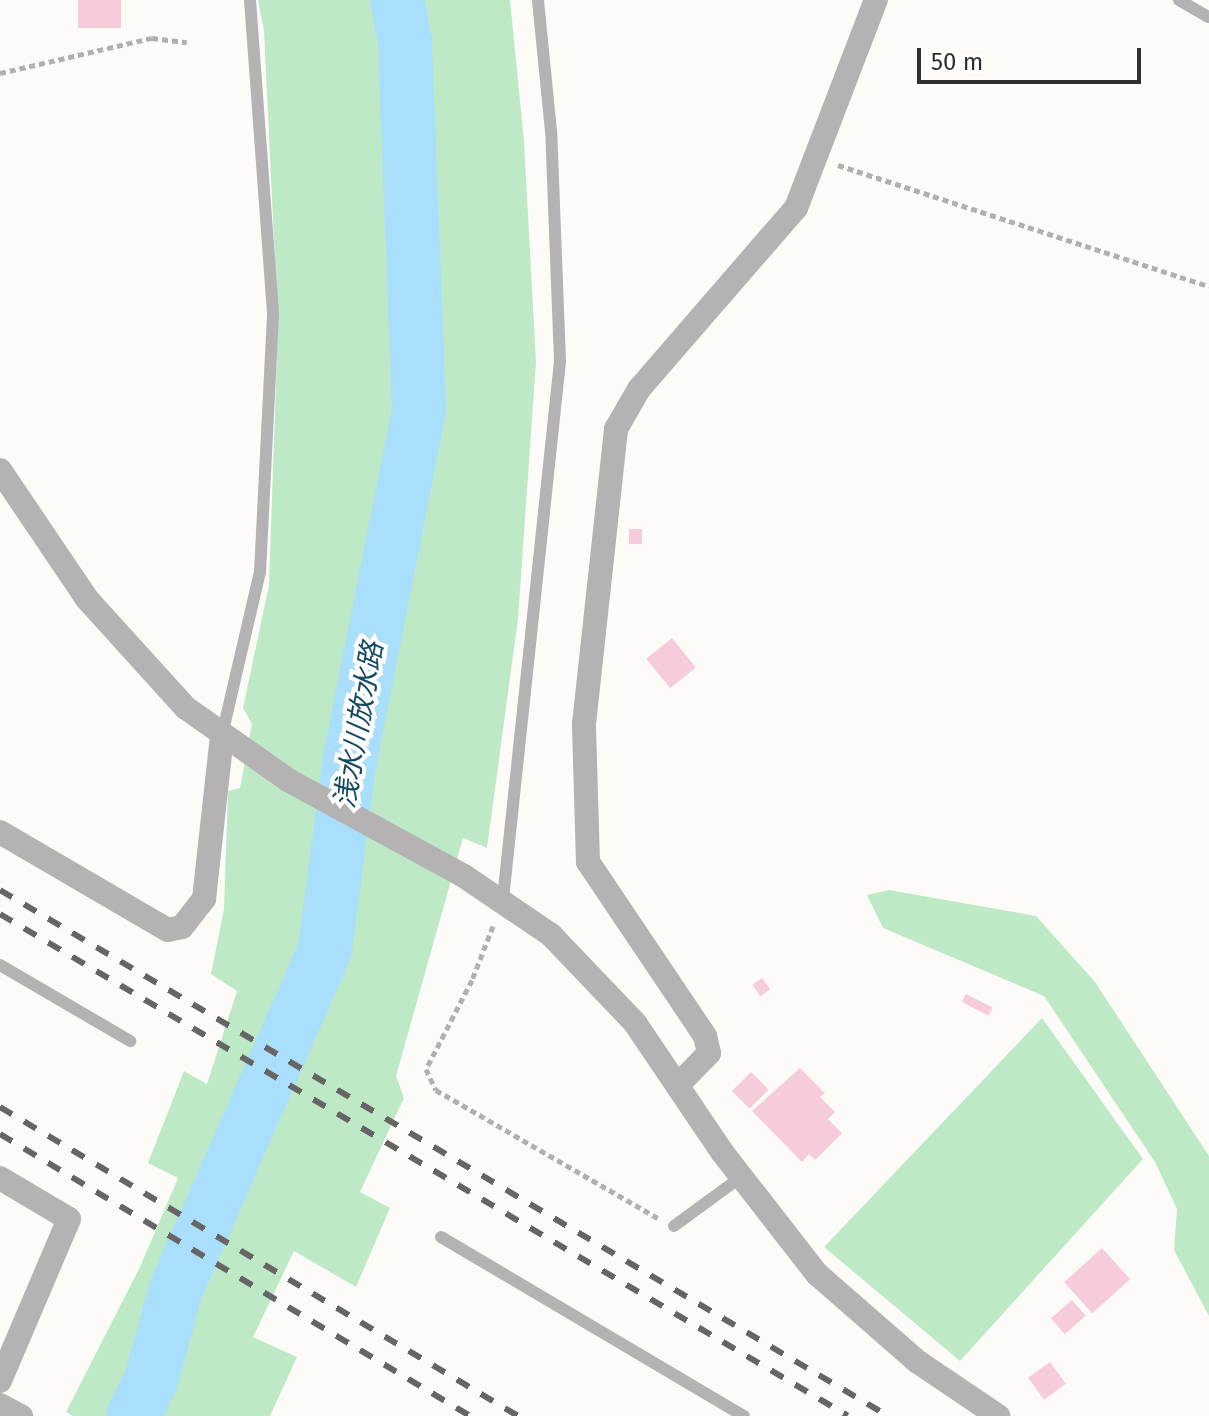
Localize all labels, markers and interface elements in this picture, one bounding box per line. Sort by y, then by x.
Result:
scale bar [921,32,1145,82]
text: 50 m [931,48,983,76]
water label: 浅水川放水路 [328,639,390,811]

